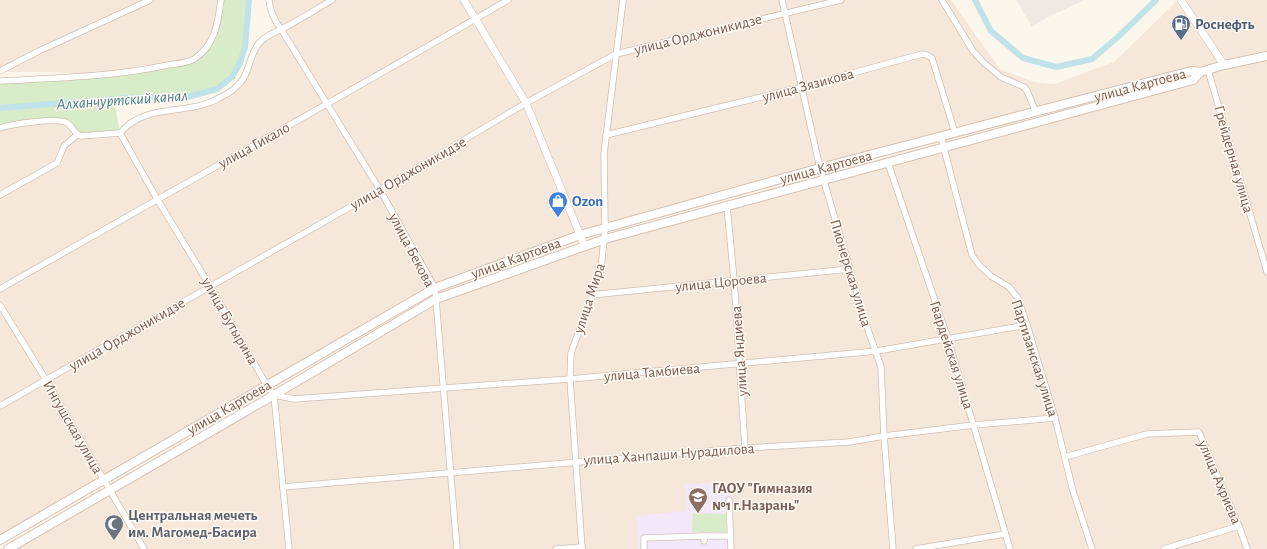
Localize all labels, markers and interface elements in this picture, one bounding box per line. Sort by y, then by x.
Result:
street label: улица Орджоникидзе [632,11,764,58]
fuel station icon: Роснефть [1170,13,1192,41]
place label: Роснефть [1195,17,1254,32]
street label: улица Зязикова [760,66,856,105]
street label: улица Картоева [1092,66,1188,105]
water label: Алханчуртский канал [55,87,188,114]
street label: Грейдерная улица [1211,104,1256,215]
street label: улица Гикало [215,120,292,172]
street label: улица Орджоникидзе [347,134,469,213]
street label: улица Картоева [778,148,874,187]
shop icon: Ozon [547,190,569,218]
place label: Ozon [572,194,603,209]
street label: улица Бекова [385,210,437,290]
street label: Пионерская улица [827,218,874,329]
street label: улица Картоева [468,235,563,282]
street label: улица Мира [571,261,608,336]
street label: улица Цороева [674,270,767,295]
street label: улица Бутырина [198,274,261,368]
street label: улица Орджоникидзе [66,295,188,374]
street label: Партизанская улица [1008,298,1061,419]
street label: Гвардейская улица [927,299,976,411]
street label: улица Яндиева [729,305,750,398]
street label: улица Тамбиева [603,361,701,384]
street label: улица Картоева [184,377,274,438]
street label: Ингушская улица [40,378,105,477]
street label: улица Ахриева [1195,437,1244,527]
street label: улица Ханпаши Нурадилова [582,441,755,468]
place label: ГАОУ "Гимназия №1 г.Назрань" [712,481,813,513]
school or university icon: ГАОУ "Гимназия №1 г.Назрань" [687,486,709,514]
place label: Центральная мечеть им. Магомед-Басира [128,508,258,540]
mosque icon: Центральная мечеть им. Магомед-Басира [103,513,125,541]

